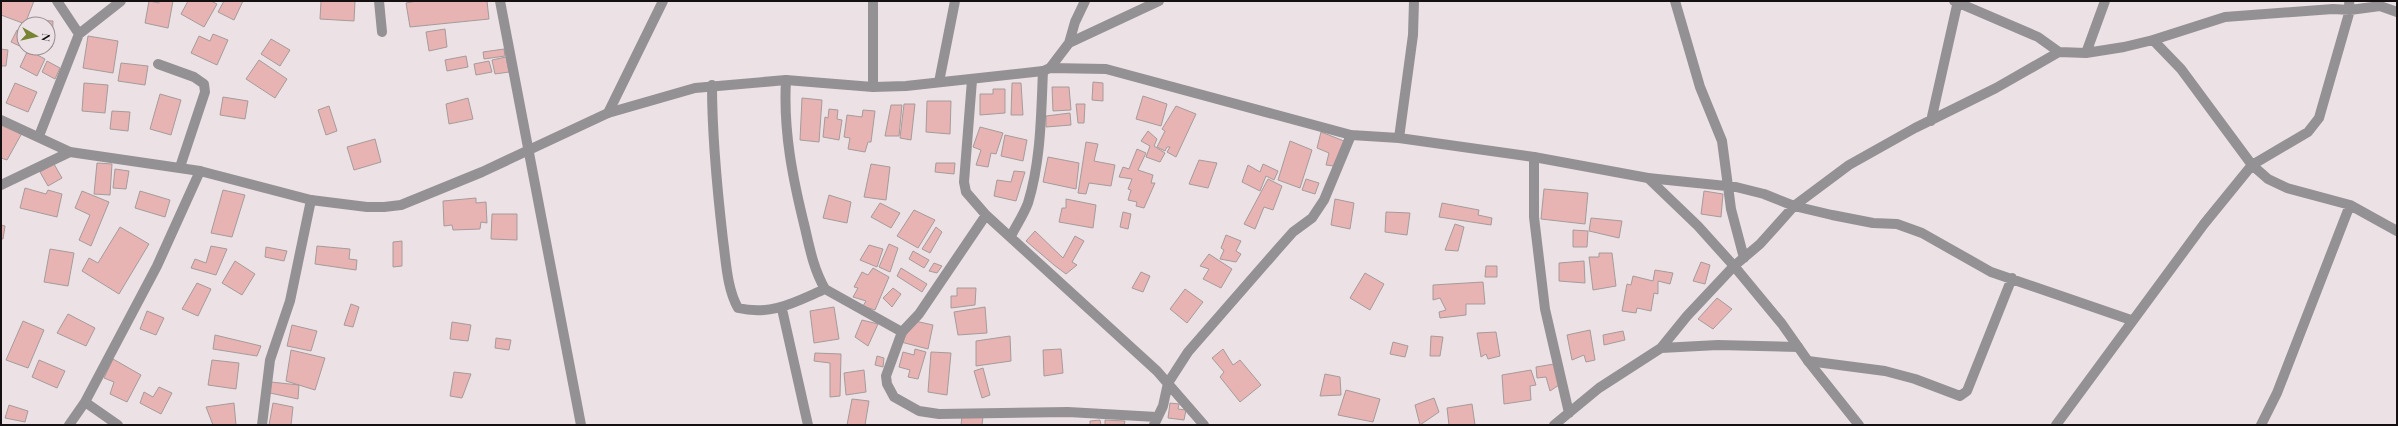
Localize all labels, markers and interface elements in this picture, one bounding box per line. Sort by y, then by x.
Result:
north arrow [16,16,56,56]
text: N [38,32,54,42]

